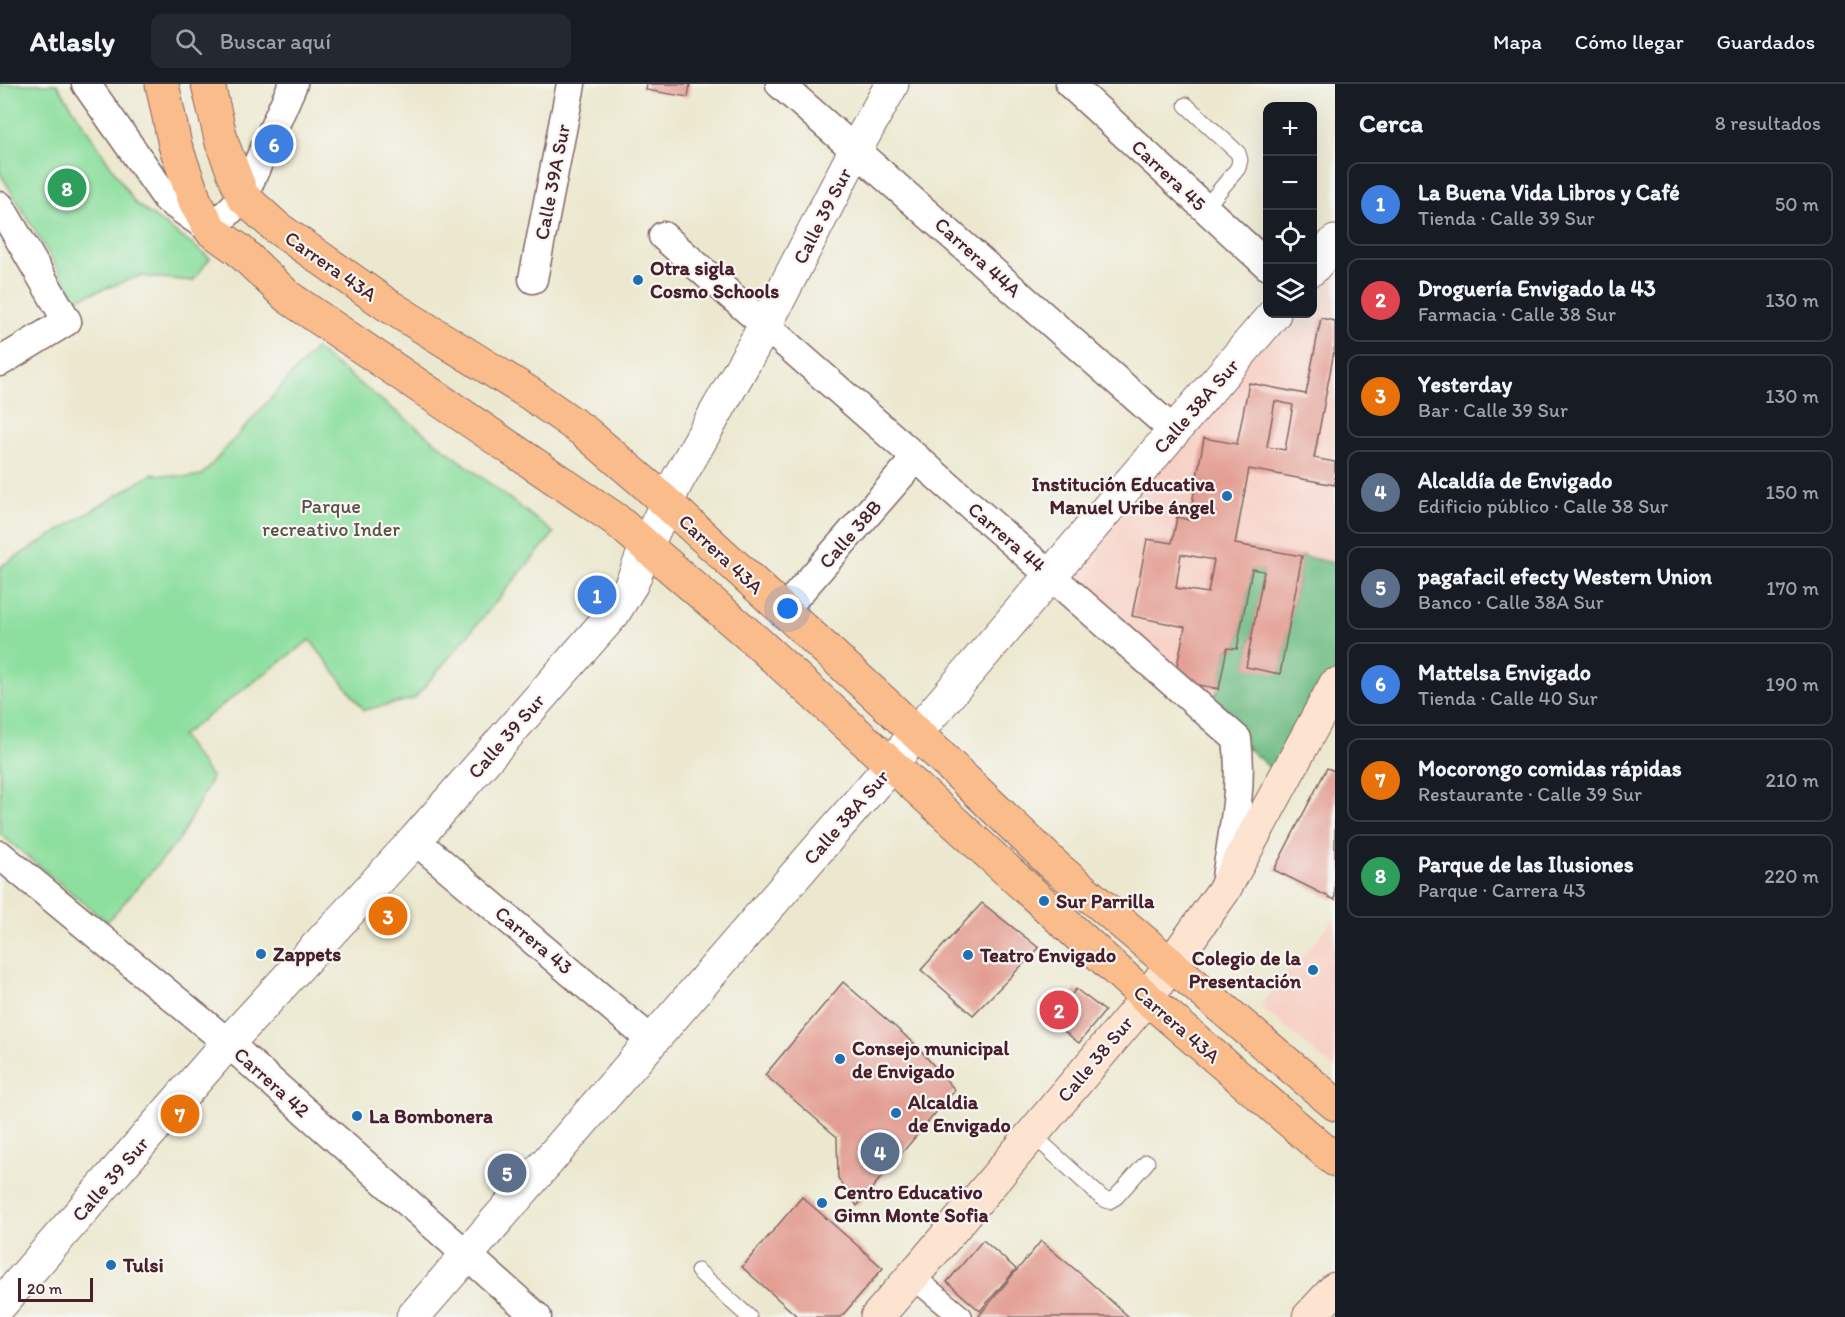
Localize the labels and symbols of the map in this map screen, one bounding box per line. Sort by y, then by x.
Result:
pin: 6 [254,122,294,166]
street label: Calle 39A Sur [529,122,575,242]
street label: Carrera 45 [1127,134,1211,216]
street label: Calle 39 Sur [788,164,856,268]
pin: 8 [48,166,86,210]
street label: Carrera 44A [930,212,1026,302]
street label: Carrera 43A [280,226,382,307]
place label: Otra sigla Cosmo Schools [650,256,779,303]
marker: Otra sigla Cosmo Schools [631,273,645,287]
street label: Calle 38A Sur [1148,354,1244,458]
place label: Institución Educativa Manuel Uribe ángel [1032,472,1216,520]
marker: Institución Educativa Manuel Uribe ángel [1220,489,1234,503]
park label: Parque recreativo Inder [262,494,400,541]
street label: Calle 38B [814,495,886,573]
street label: Carrera 44 [963,497,1051,577]
street label: Carrera 43A [674,509,768,599]
pin: 1 [578,572,616,618]
your location [773,594,802,623]
street label: Calle 39 Sur [463,689,549,783]
street label: Calle 38A Sur [798,765,894,869]
place label: Sur Parrilla [1056,889,1155,913]
pin: 3 [368,894,408,938]
marker: Sur Parrilla [1037,894,1051,908]
street label: Carrera 43 [490,901,578,979]
place label: Zappets [273,942,341,967]
place label: Teatro Envigado [979,943,1116,968]
place label: Colegio de la Presentación [1189,946,1302,993]
marker: Zappets [254,947,268,961]
marker: Teatro Envigado [961,948,975,962]
marker: Colegio de la Presentación [1306,963,1320,977]
street label: Carrera 43A [1129,980,1225,1068]
pin: 2 [1040,988,1078,1032]
street label: Calle 38 Sur [1052,1011,1138,1107]
place label: Consejo municipal de Envigado [852,1036,1010,1084]
street label: Carrera 42 [229,1042,315,1123]
marker: Consejo municipal de Envigado [833,1052,847,1066]
place label: Alcaldia de Envigado [907,1090,1011,1138]
pin: 7 [160,1092,200,1136]
place label: La Bombonera [369,1104,493,1128]
marker: Alcaldia de Envigado [889,1106,903,1120]
marker: La Bombonera [350,1109,364,1123]
pin: 4 [860,1130,900,1174]
street label: Calle 39 Sur [67,1132,153,1226]
pin: 5 [488,1150,526,1196]
place label: Centro Educativo Gimn Monte Sofia [834,1180,988,1227]
marker: Centro Educativo Gimn Monte Sofia [815,1196,829,1210]
place label: Tulsi [122,1253,164,1277]
marker: Tulsi [104,1258,118,1272]
scale bar [18,1275,93,1302]

